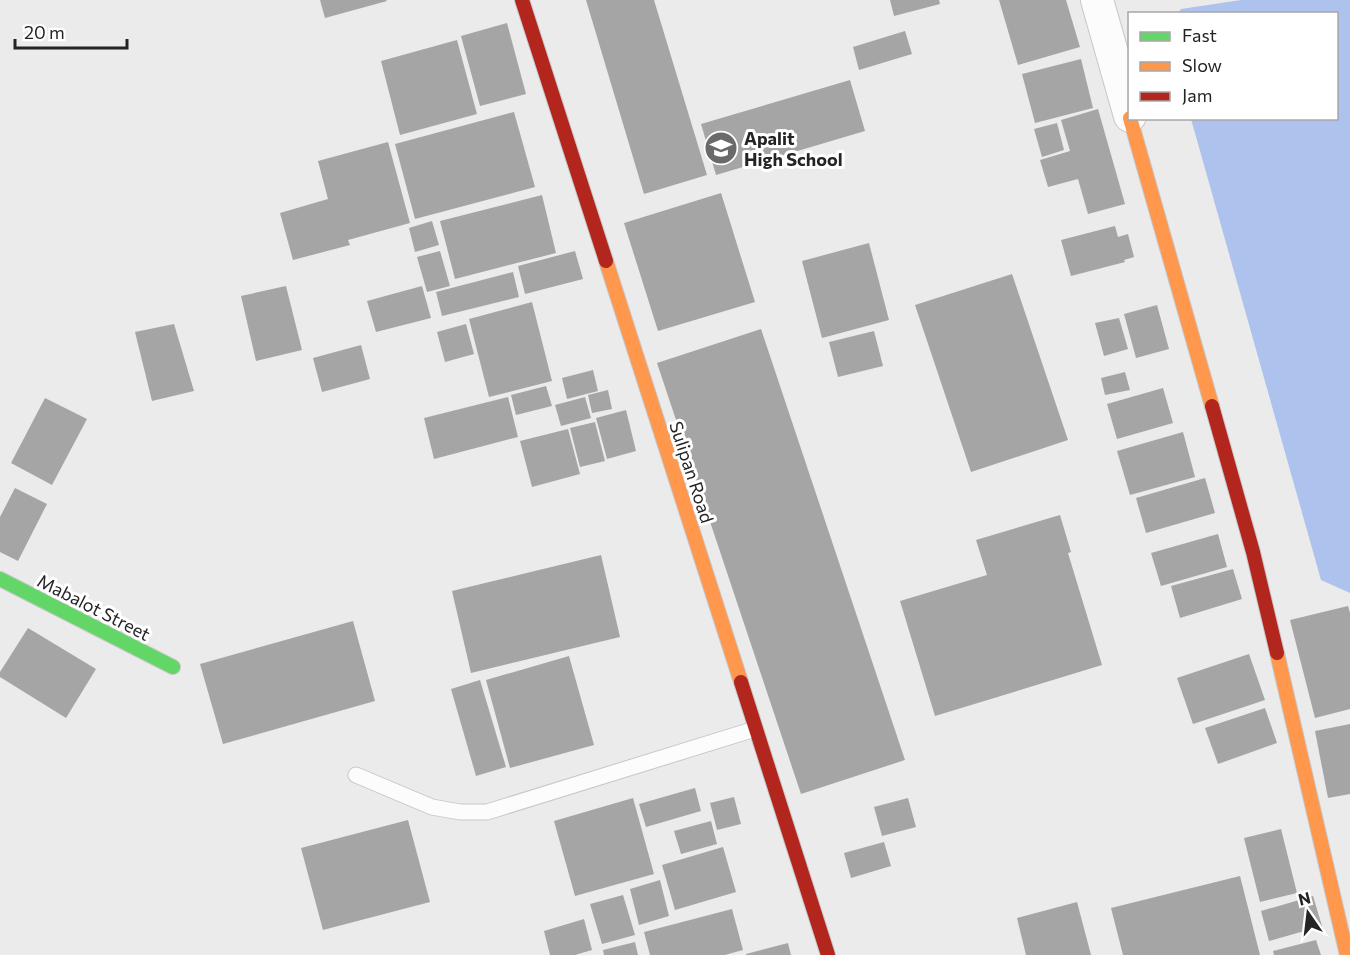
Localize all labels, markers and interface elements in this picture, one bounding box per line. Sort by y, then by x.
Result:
scale bar [15,12,128,50]
legend [1128,12,1338,120]
text: 20 m [24,21,65,43]
text: Fast [1182,24,1217,46]
text: Slow [1182,54,1222,76]
text: Jam [1182,84,1212,106]
place label: Apalit High School [744,127,843,170]
school or university icon: Apalit High School [703,130,739,166]
street label: Sulipan Road [665,418,719,526]
street label: Mabalot Street [34,569,154,645]
north arrow [1278,883,1338,943]
text: N [1296,887,1312,909]

